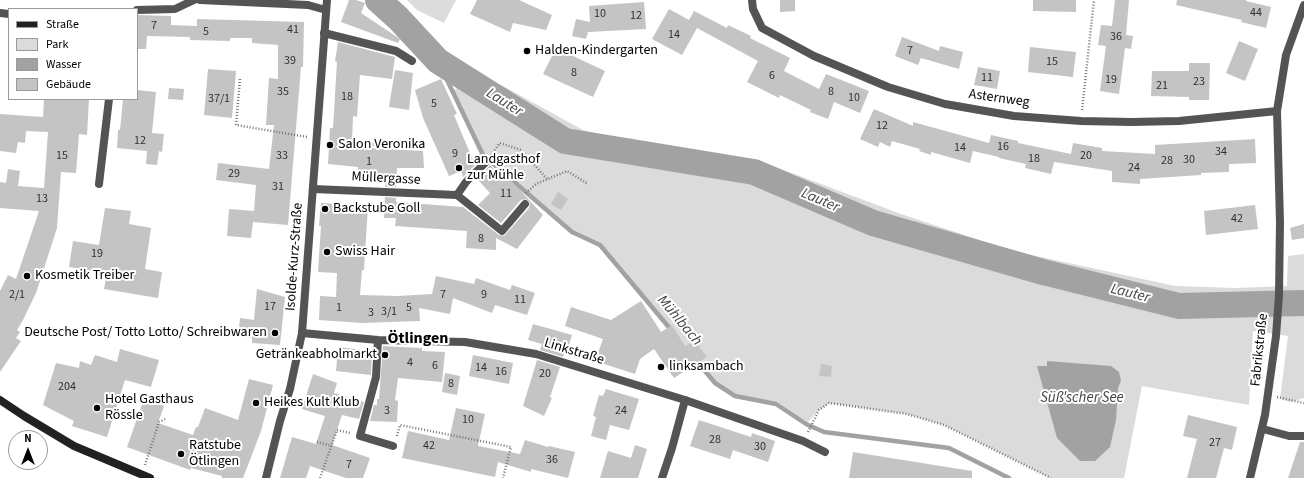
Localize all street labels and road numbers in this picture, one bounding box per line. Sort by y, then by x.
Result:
street label: Asternweg [967,86,1031,112]
street label: Müllergasse [351,169,421,189]
street label: Isolde-Kurz-Straße [283,202,307,312]
street label: Fabrikstraße [1248,313,1272,387]
street label: Linkstraße [542,335,606,369]

